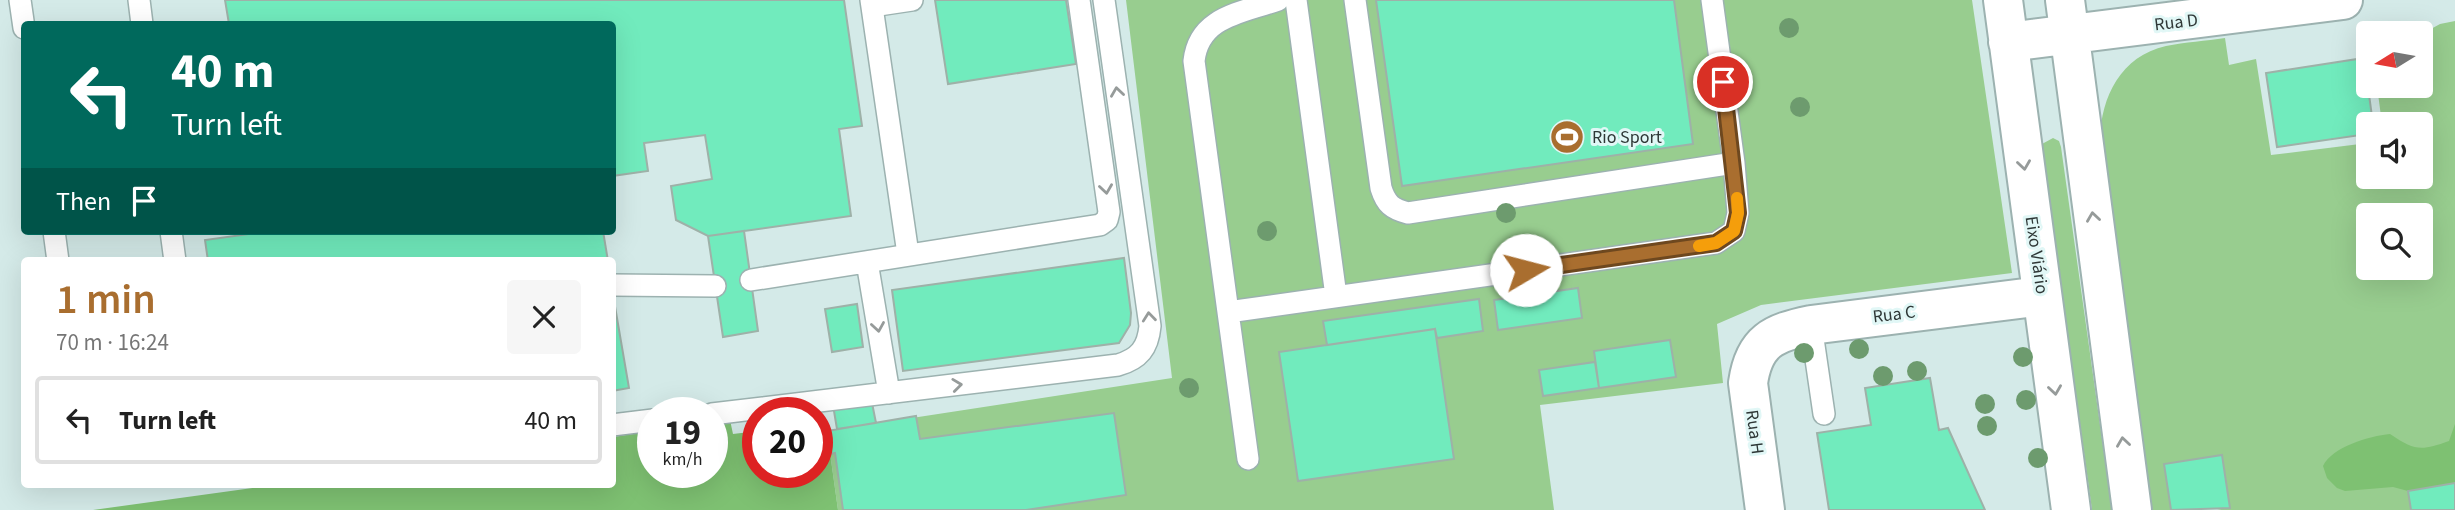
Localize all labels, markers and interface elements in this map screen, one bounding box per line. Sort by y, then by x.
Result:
street label: Rua D [2153,7,2199,38]
north arrow [2356,21,2432,98]
map controls [2356,21,2433,280]
text: 40 m [171,37,275,107]
icon: left [56,49,147,140]
pin [1693,52,1753,112]
icon: arrive [1704,63,1742,101]
one-way arrow [1110,86,1125,97]
text: Turn left [171,102,282,148]
button: sound [2356,112,2433,189]
sports icon: Rio Sport [1548,118,1586,156]
place label: Rio Sport [1592,125,1662,150]
one-way arrow [2017,159,2032,171]
icon: arrive [125,182,163,220]
text: Then [56,183,111,220]
one-way arrow [1099,183,1114,195]
button: search [2356,203,2433,280]
one-way arrow [2085,211,2100,223]
street label: Eixo Viário [2019,215,2054,296]
position arrow [1489,233,1563,307]
text: 1 min [56,270,156,330]
button: close [507,280,581,354]
street label: Rua C [1871,299,1917,330]
one-way arrow [1141,311,1156,323]
one-way arrow [870,321,885,333]
text: 70 m · 16:24 [56,326,169,359]
one-way arrow [951,377,963,392]
one-way arrow [2047,384,2062,396]
speed limit sign: 20 [742,397,833,488]
icon: left [60,401,98,439]
text: Turn left [119,402,216,439]
text: 40 m [524,402,577,439]
text: 19 [664,408,701,458]
street label: Rua H [1739,408,1770,456]
one-way arrow [2116,436,2131,448]
text: km/h [663,447,702,472]

